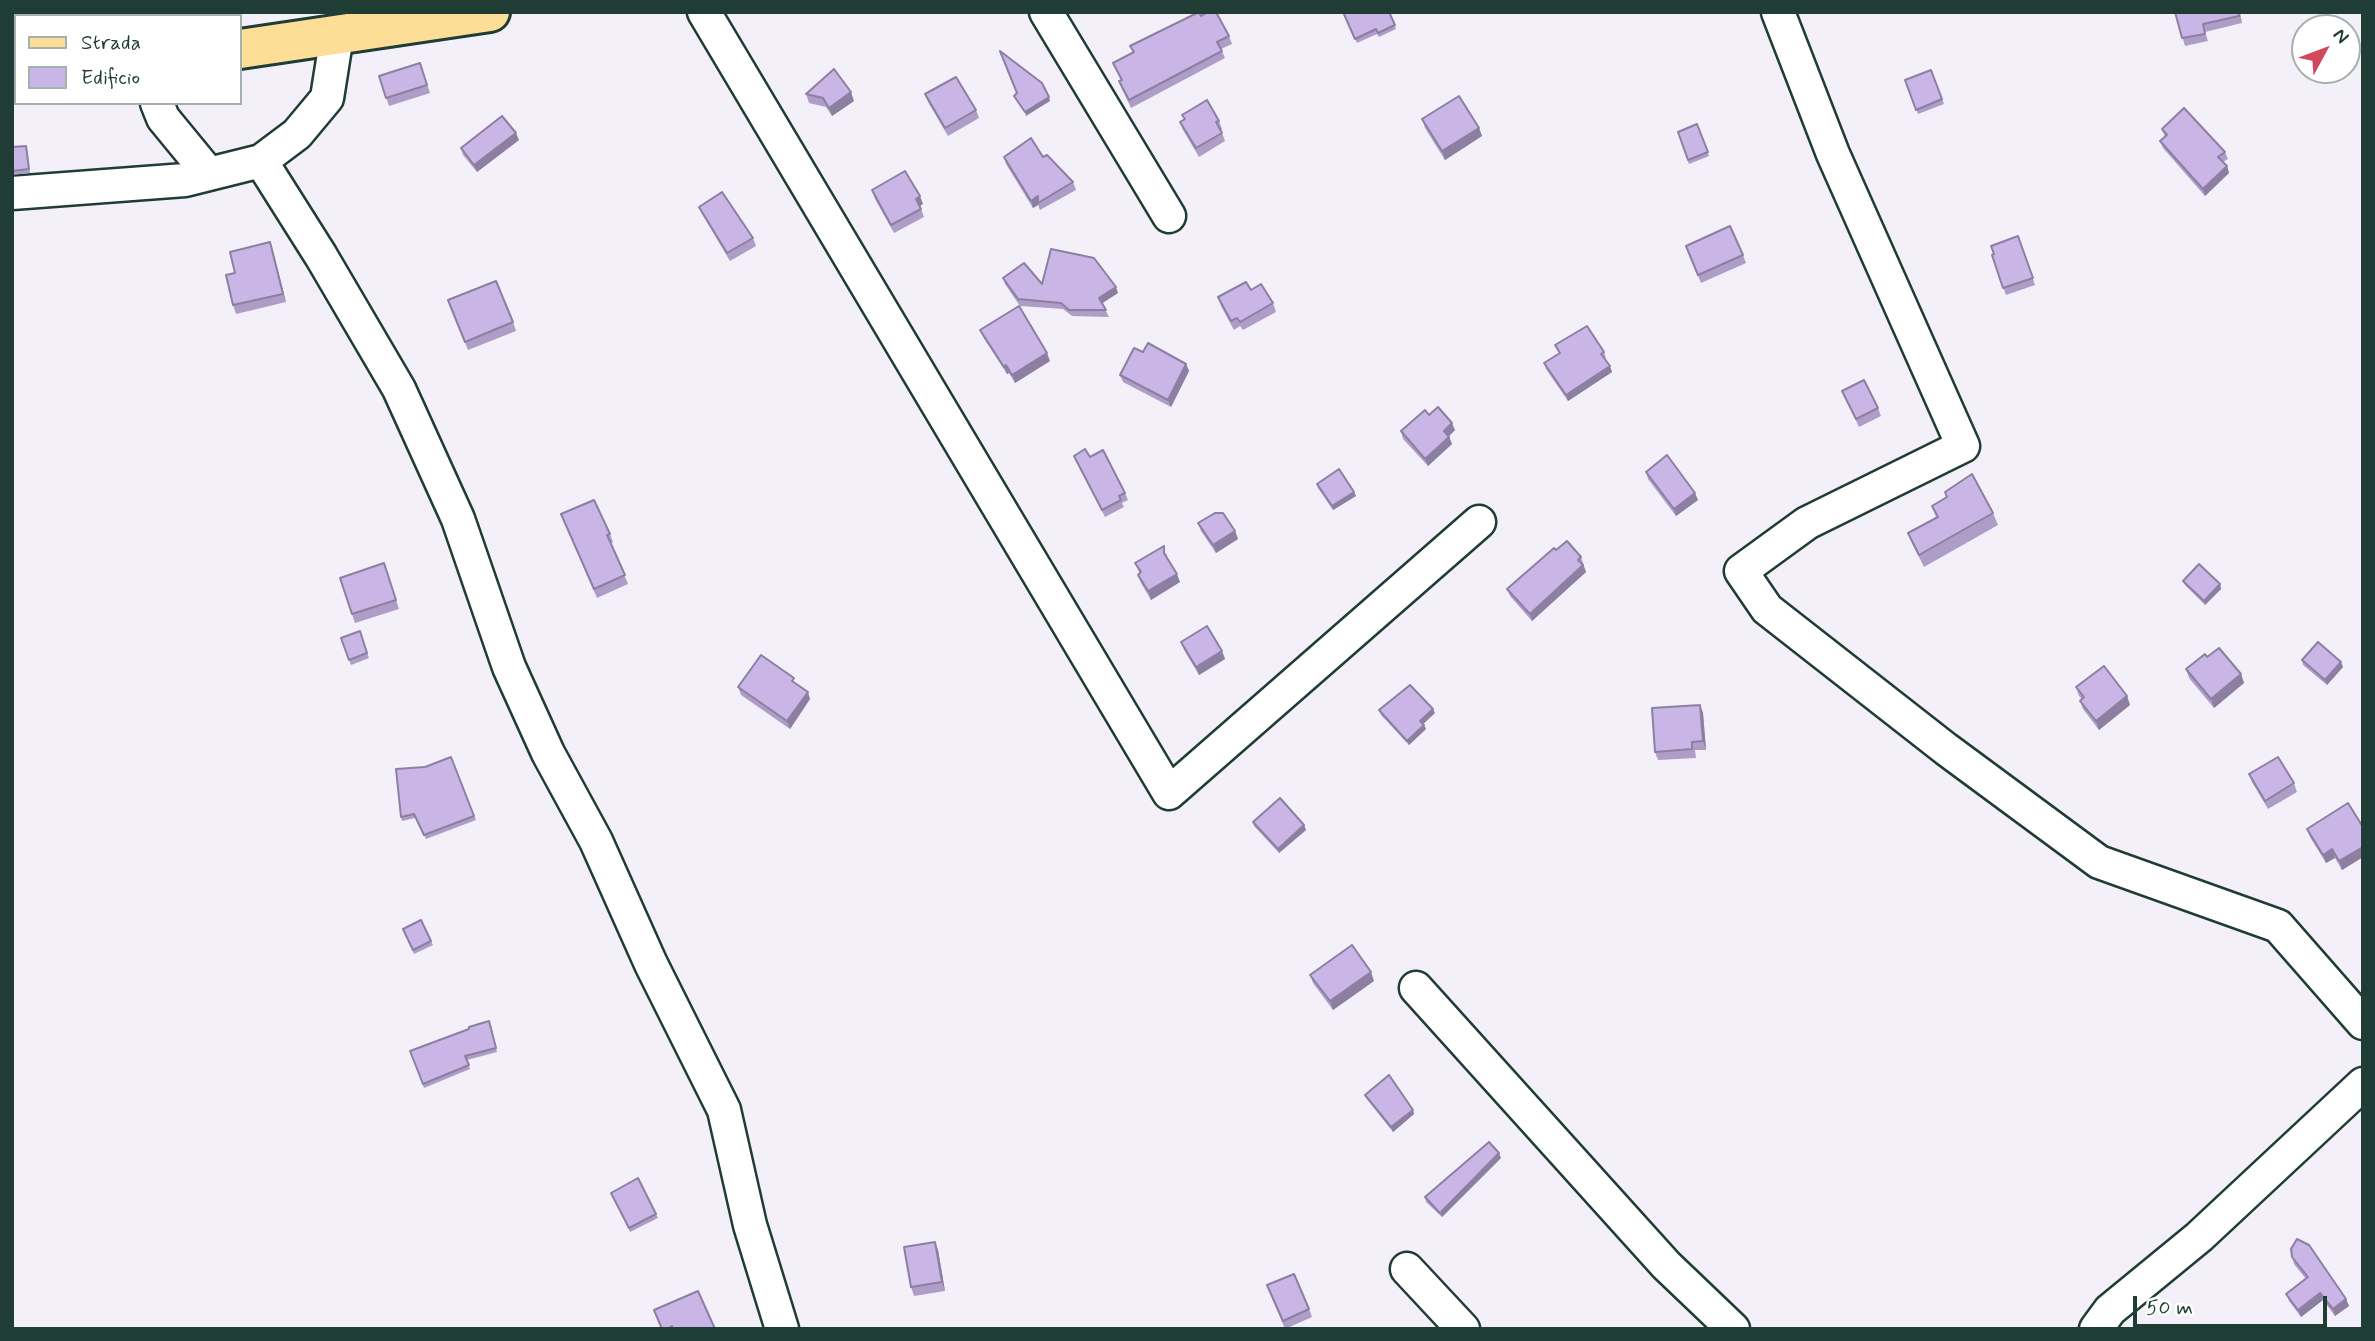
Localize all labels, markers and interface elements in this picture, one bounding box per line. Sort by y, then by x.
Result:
legend [14,14,242,105]
north arrow [2291,14,2361,84]
text: N [2327,23,2354,49]
text: Strada [81,29,141,57]
text: Edificio [81,64,140,92]
scale bar [2137,1282,2331,1326]
text: 50 m [2146,1294,2193,1322]

